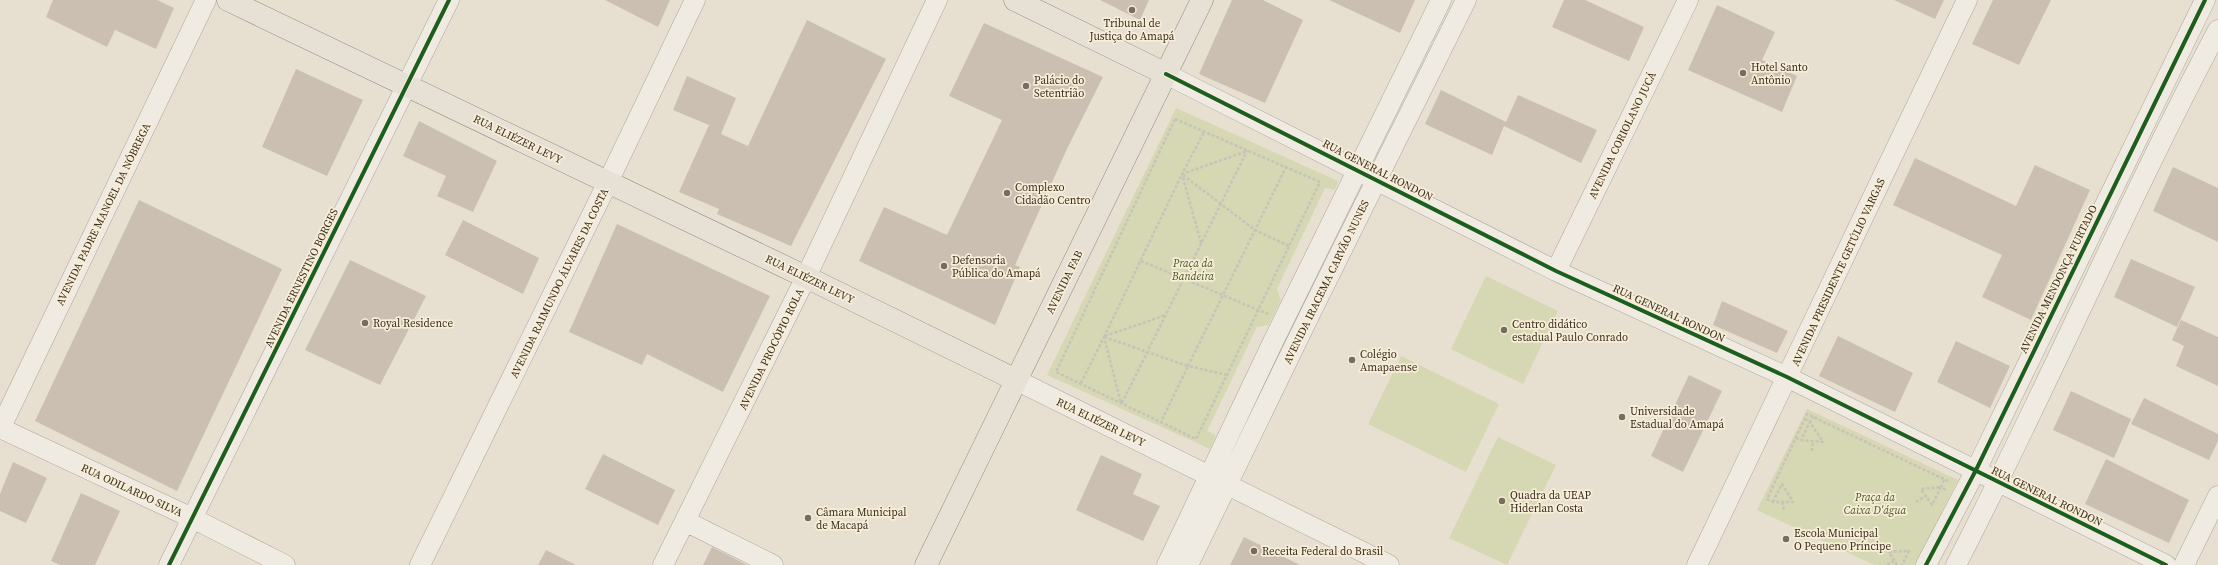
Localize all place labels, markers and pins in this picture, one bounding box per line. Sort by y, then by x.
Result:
marker: Tribunal de Justiça do Amapá [1127,5,1137,15]
place label: Tribunal de Justiça do Amapá [1089,16,1175,44]
place label: Hotel Santo Antônio [1751,60,1808,88]
marker: Hotel Santo Antônio [1738,68,1748,78]
place label: Palácio do Setentrião [1034,73,1084,101]
marker: Palácio do Setentrião [1021,81,1031,91]
place label: Complexo Cidadão Centro [1015,180,1091,208]
marker: Complexo Cidadão Centro [1002,188,1012,198]
place label: Defensoria Pública do Amapá [952,253,1041,281]
marker: Defensoria Pública do Amapá [939,261,949,271]
place label: Royal Residence [373,316,453,331]
place label: Centro didático estadual Paulo Conrado [1512,317,1628,345]
marker: Royal Residence [360,318,370,328]
marker: Centro didático estadual Paulo Conrado [1499,325,1509,335]
place label: Colégio Amapaense [1360,347,1418,375]
marker: Colégio Amapaense [1347,355,1357,365]
place label: Universidade Estadual do Amapá [1630,404,1724,432]
marker: Universidade Estadual do Amapá [1617,412,1627,422]
place label: Quadra da UEAP Hiderlan Costa [1510,488,1592,516]
marker: Quadra da UEAP Hiderlan Costa [1497,496,1507,506]
place label: Câmara Municipal de Macapá [816,505,907,533]
marker: Câmara Municipal de Macapá [803,513,813,523]
place label: Escola Municipal O Pequeno Príncipe [1794,526,1891,554]
marker: Escola Municipal O Pequeno Príncipe [1781,534,1791,544]
place label: Receita Federal do Brasil [1262,544,1383,559]
marker: Receita Federal do Brasil [1249,546,1259,556]

